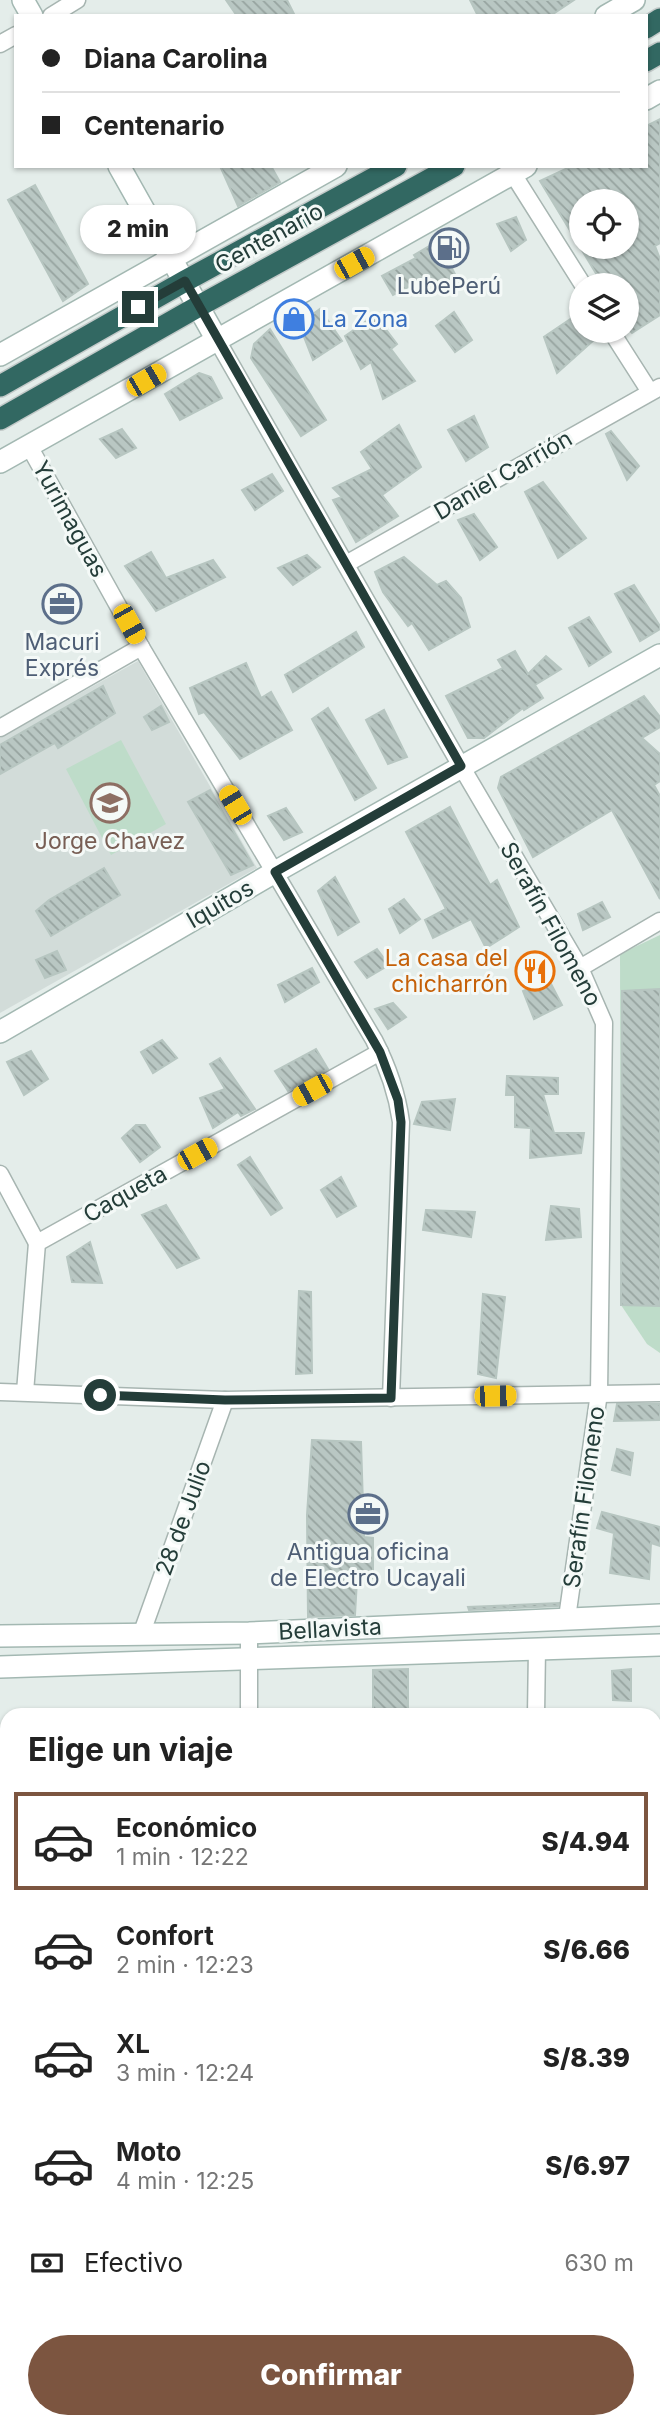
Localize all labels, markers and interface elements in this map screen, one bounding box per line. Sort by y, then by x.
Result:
text: Diana Carolina [84,43,268,74]
text: Centenario [84,110,225,141]
map controls [569,189,639,343]
button: locate [569,189,639,259]
street label: Centenario [210,197,328,279]
callout: 2 min [80,205,196,254]
text: 2 min [107,215,169,243]
fuel station icon: LubePerú [428,227,470,269]
car [331,244,378,282]
place label: LubePerú [397,272,501,300]
button: layers [569,273,639,343]
route end [122,291,154,323]
shop icon: La Zona [273,298,315,340]
place label: La Zona [321,305,408,333]
car [123,360,170,400]
street label: Daniel Carrión [429,424,577,526]
street label: Yurimaguas [27,456,113,582]
office icon: Macuri Exprés [41,583,83,625]
car [110,601,149,647]
place label: Macuri Exprés [24,628,100,682]
school or university icon: Jorge Chavez [89,782,131,824]
car [216,782,255,828]
place label: Jorge Chavez [35,827,185,855]
street label: Serafín Filomeno [494,837,608,1011]
street label: Iquitos [182,874,258,934]
place label: La casa del chicharrón [385,944,508,998]
restaurant icon: La casa del chicharrón [514,950,556,992]
car [289,1071,336,1109]
car [174,1135,221,1173]
street label: Caqueta [78,1160,172,1228]
route start [84,1379,116,1411]
car [474,1385,517,1407]
street label: Serafín Filomeno [557,1404,611,1590]
street label: 28 de Julio [149,1457,217,1579]
office icon: Antigua oficina de Electro Ucayali [347,1493,389,1535]
place label: Antigua oficina de Electro Ucayali [270,1538,466,1592]
street label: Bellavista [278,1612,382,1646]
text: Elige un viaje [28,1730,233,1769]
icon: car [32,1810,95,1873]
text: Económico [116,1812,257,1843]
text: S/4.94 [542,1826,630,1857]
text: 1 min · 12:22 [116,1843,249,1871]
icon: car [32,1918,95,1981]
text: Confort [116,1920,214,1951]
text: S/6.66 [543,1934,630,1965]
text: 2 min · 12:23 [116,1951,254,1979]
icon: car [32,2026,95,2089]
text: XL [116,2028,150,2059]
text: S/8.39 [543,2042,630,2073]
text: 3 min · 12:24 [116,2059,254,2087]
icon: car [32,2134,95,2197]
text: Moto [116,2136,181,2167]
text: S/6.97 [545,2150,630,2181]
text: 4 min · 12:25 [116,2167,254,2195]
icon: cash [28,2244,66,2282]
text: Efectivo [84,2247,183,2278]
text: 630 m [564,2249,634,2277]
button: Confirmar [28,2335,634,2415]

